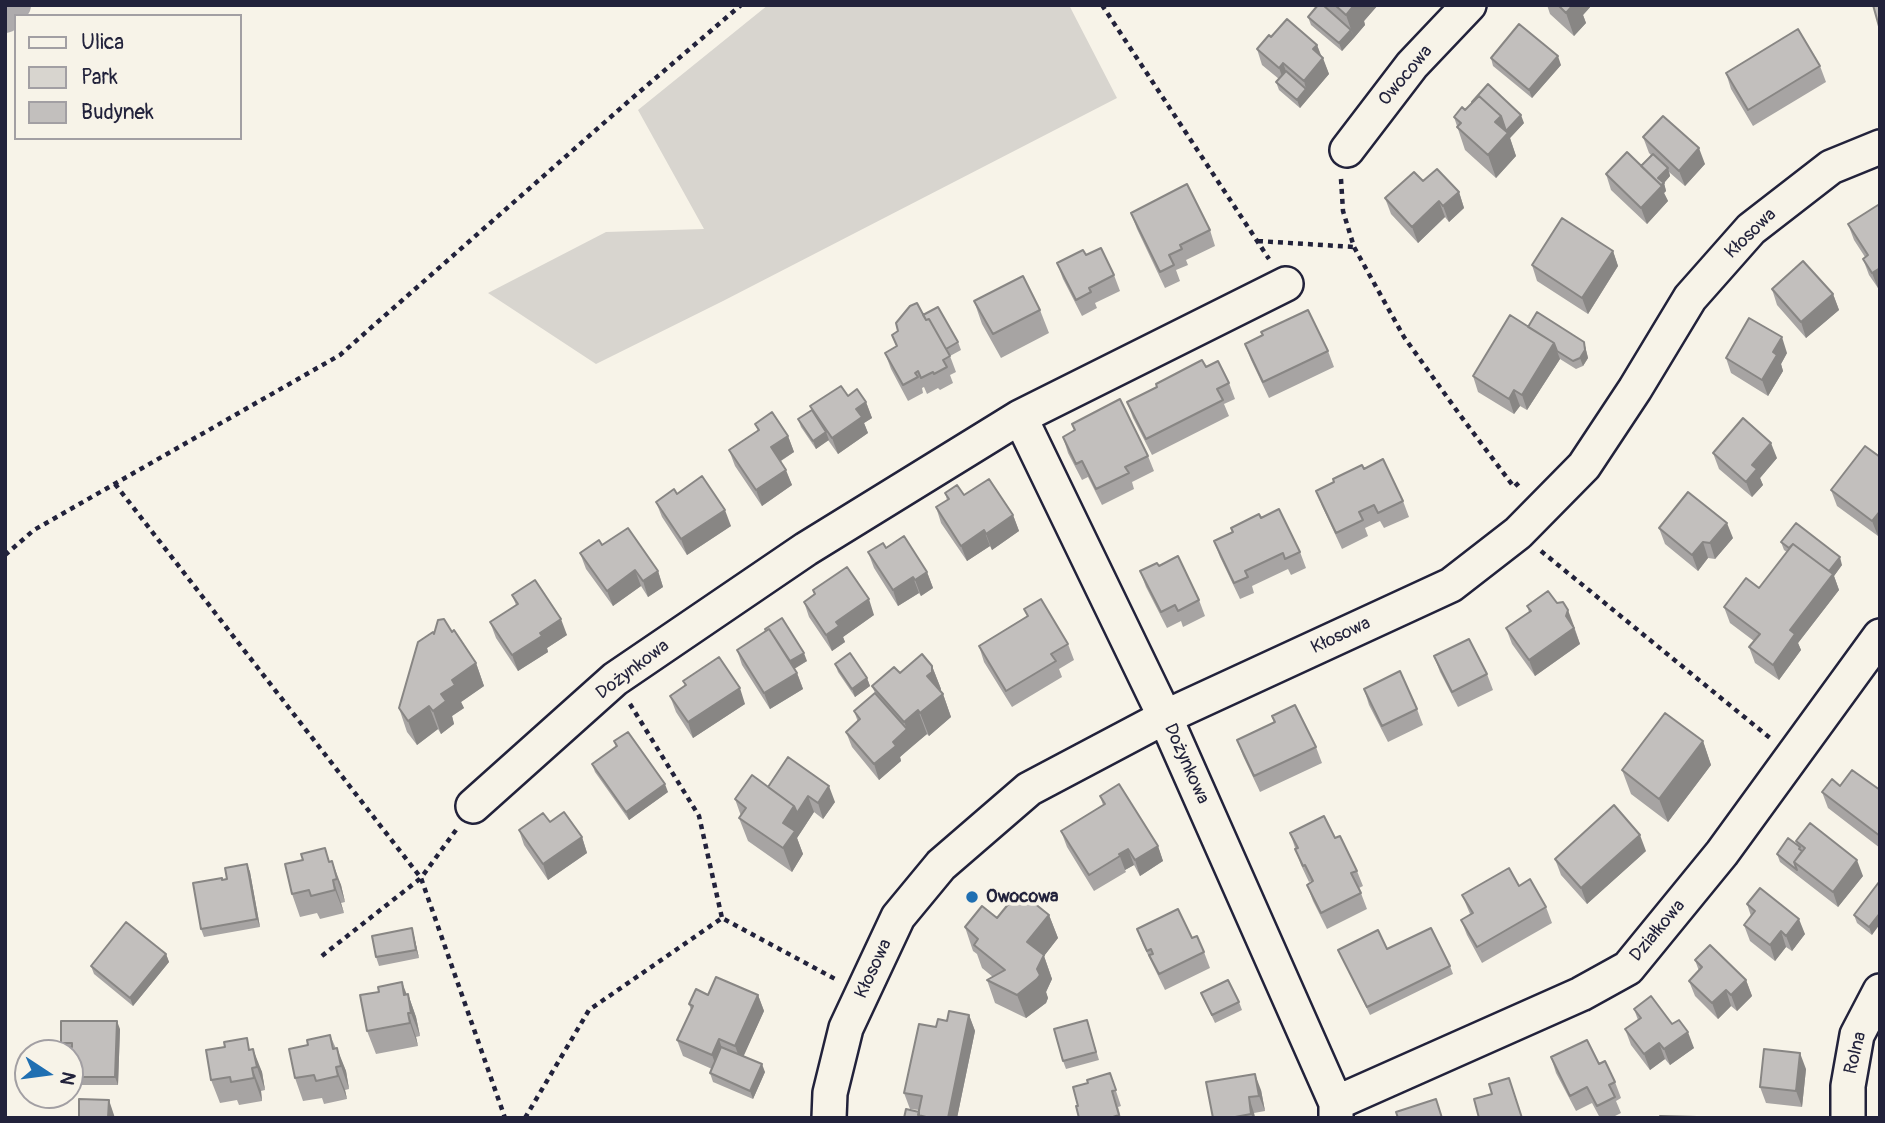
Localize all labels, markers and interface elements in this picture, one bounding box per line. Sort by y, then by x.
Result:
legend [14,14,242,140]
text: Ulica [81,29,124,56]
street label: Owocowa [1374,41,1438,111]
text: Park [81,64,118,91]
text: Budynek [81,99,154,126]
street label: Kłosowa [1721,204,1781,264]
street label: Kłosowa [1308,613,1374,659]
street label: Dożynkowa [592,636,674,704]
street label: Dożynkowa [1159,720,1213,808]
place label: Owocowa [986,886,1058,908]
marker: Owocowa [964,889,980,905]
street label: Działkowa [1626,896,1690,966]
street label: Kłosowa [851,936,897,1002]
street label: Rolna [1840,1030,1872,1076]
north arrow [14,1039,84,1109]
text: N [54,1069,81,1087]

